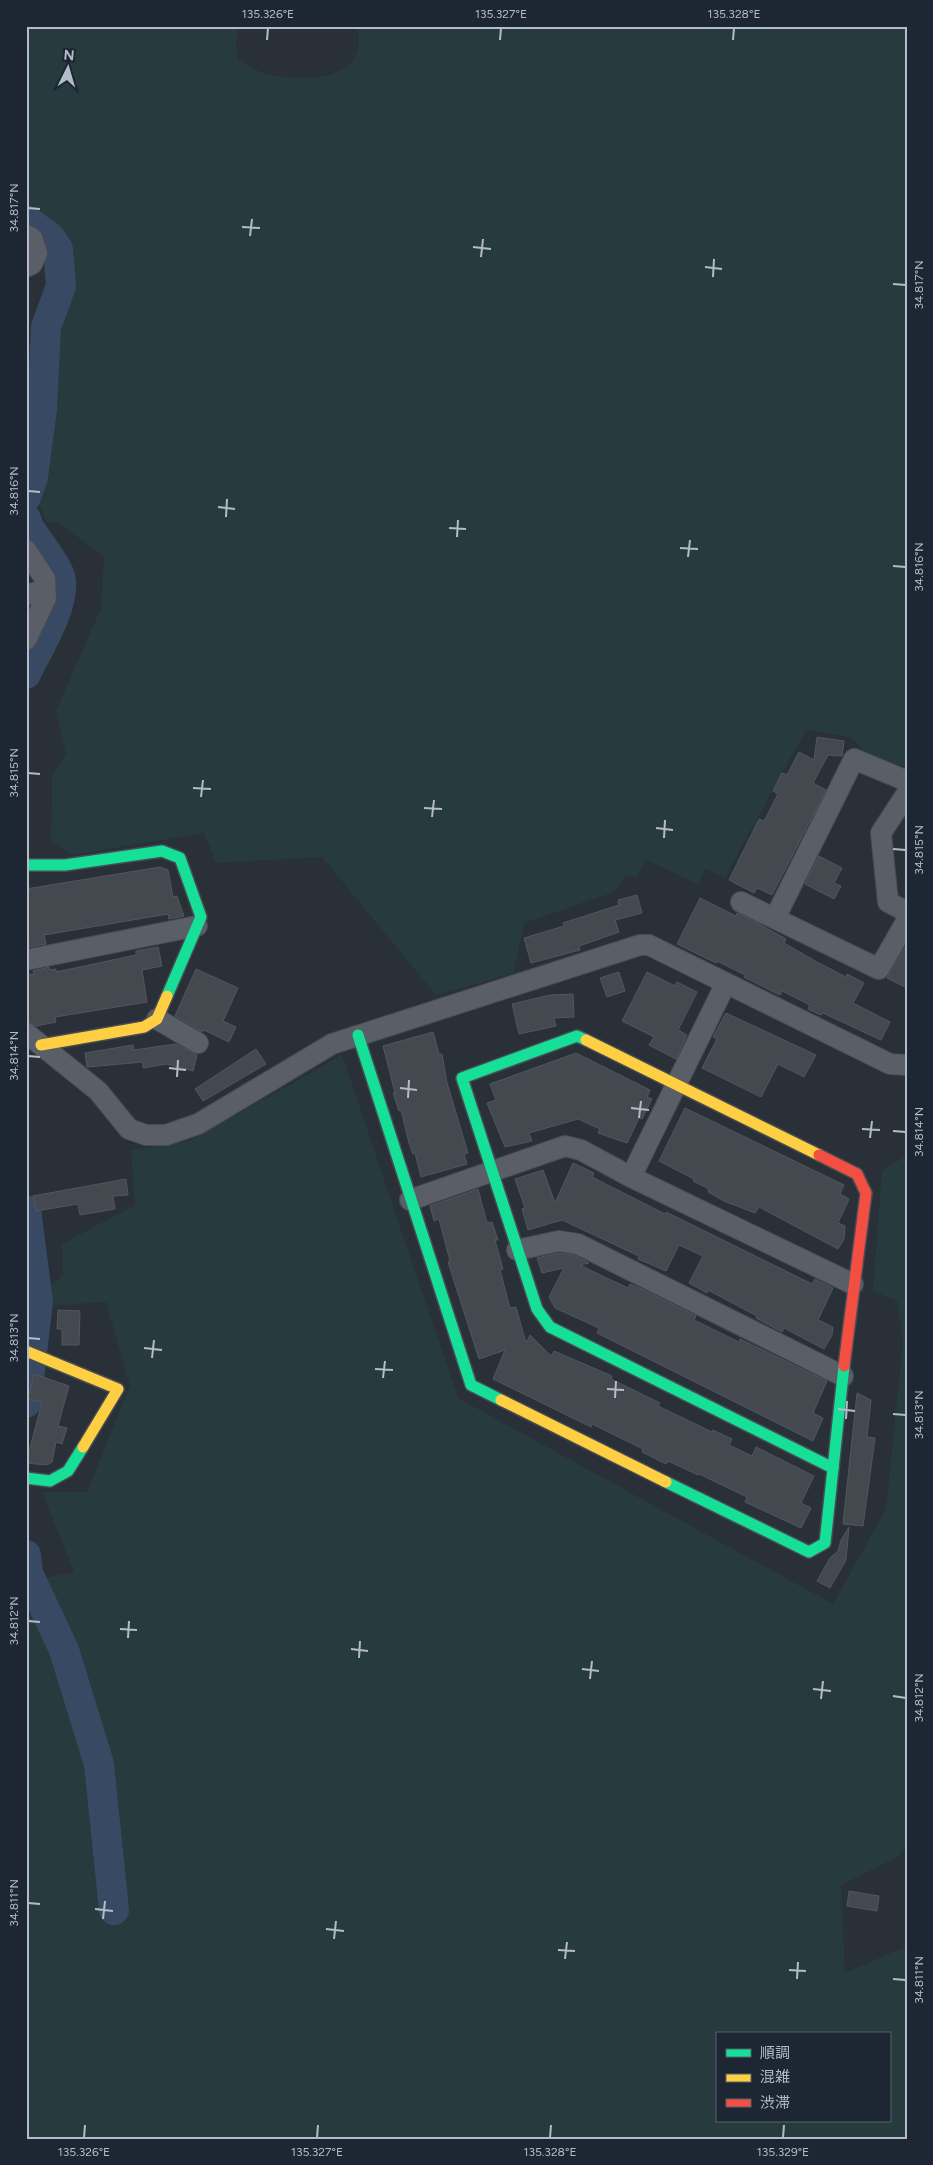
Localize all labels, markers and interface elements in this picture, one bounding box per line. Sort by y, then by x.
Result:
text: 135.326°E [242,7,294,21]
text: 135.327°E [475,7,527,21]
text: 135.328°E [707,7,761,21]
north arrow [42,42,92,92]
text: N [63,47,75,64]
text: 34.817°N [7,184,21,232]
text: 34.817°N [912,261,926,309]
text: 34.816°N [7,466,21,516]
text: 34.816°N [912,542,926,592]
text: 34.815°N [7,748,21,798]
text: 34.815°N [912,825,926,875]
text: 34.814°N [7,1031,21,1081]
text: 34.814°N [912,1107,926,1157]
text: 34.813°N [7,1313,21,1363]
text: 34.813°N [912,1390,926,1440]
text: 34.812°N [7,1596,21,1646]
text: 34.812°N [912,1673,926,1723]
text: 34.811°N [7,1879,21,1927]
text: 34.811°N [912,1956,926,2004]
legend [716,2032,890,2122]
text: 順調 [760,2044,790,2062]
text: 混雑 [760,2068,790,2086]
text: 渋滞 [760,2094,790,2112]
text: 135.326°E [58,2145,110,2159]
text: 135.327°E [291,2145,343,2159]
text: 135.328°E [523,2145,577,2159]
text: 135.329°E [757,2145,809,2159]

